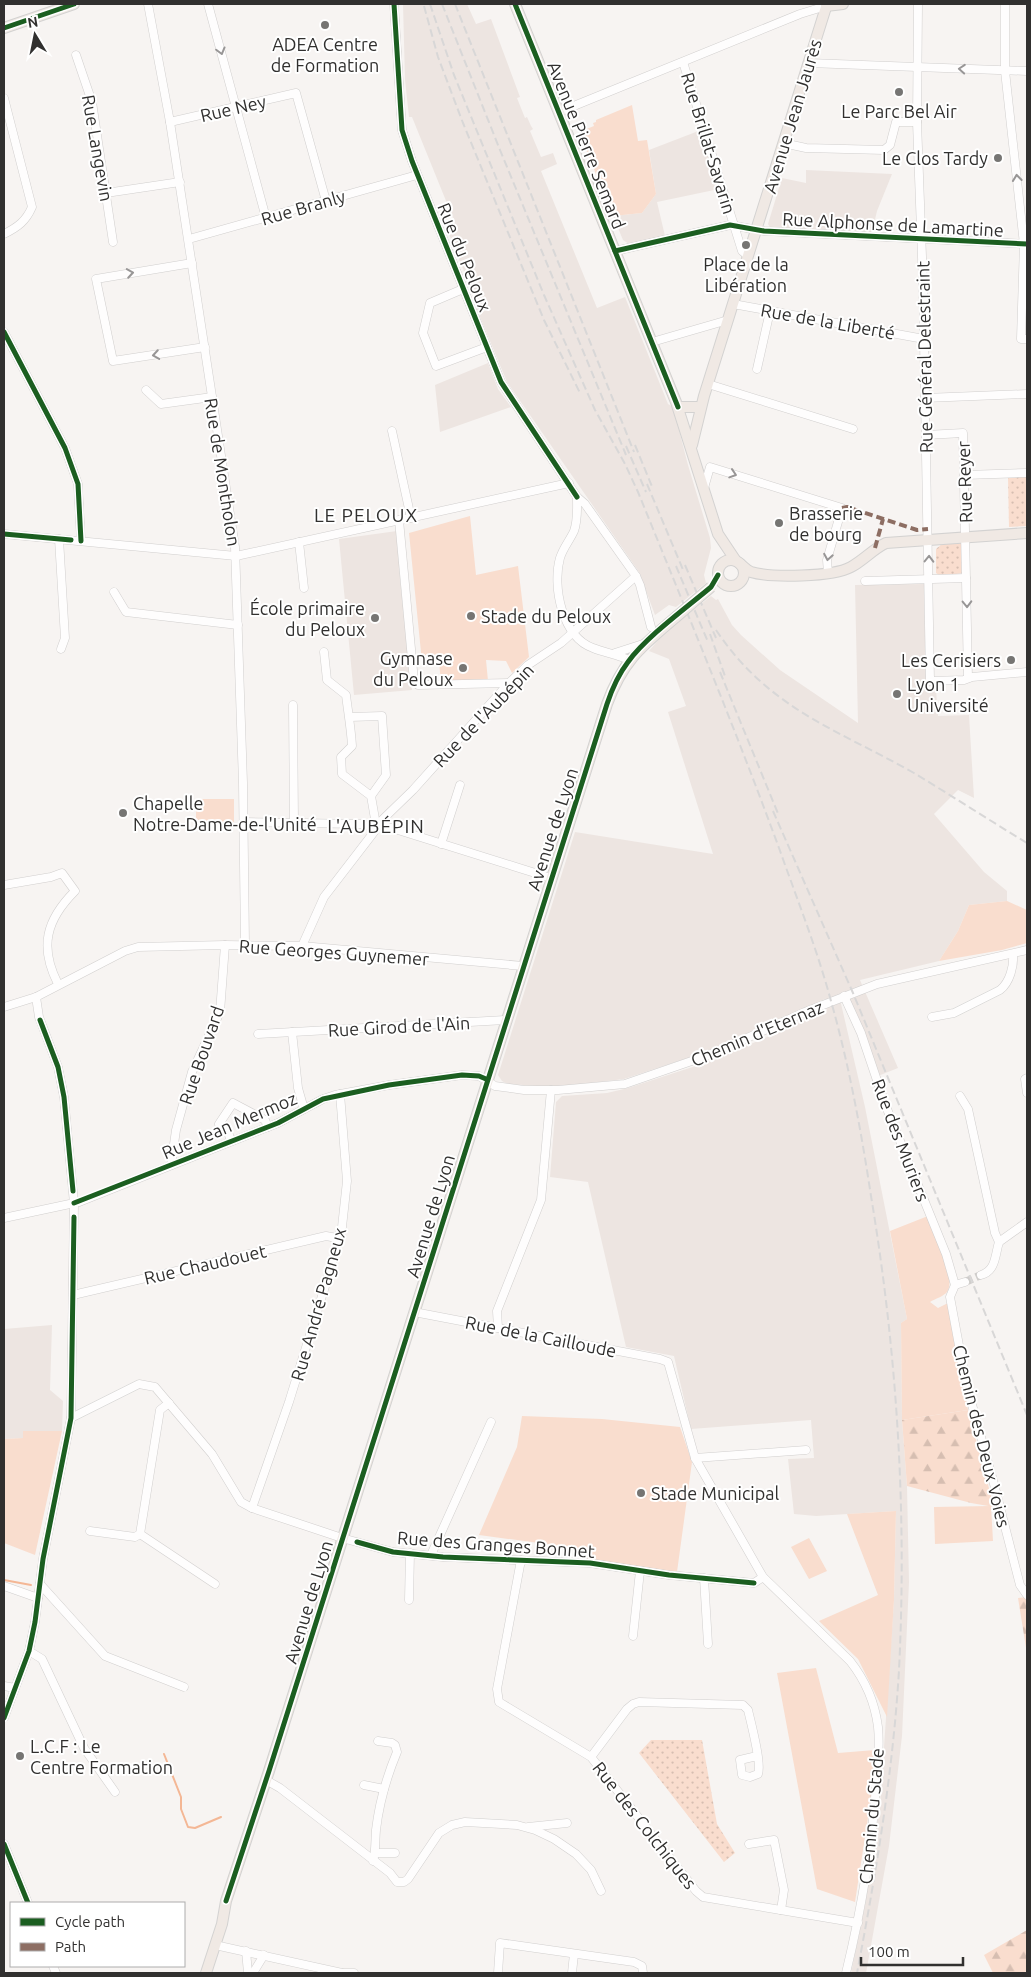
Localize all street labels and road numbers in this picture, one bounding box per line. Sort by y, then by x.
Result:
street label: Avenue Jean Jaurès [759,36,825,196]
street label: Avenue Pierre Semard [544,58,630,232]
street label: Rue Brillat-Savarin [678,70,740,216]
street label: Rue Ney [198,91,268,125]
street label: Rue Langevin [79,93,117,203]
street label: Rue Branly [259,185,348,229]
street label: Rue du Peloux [434,200,496,314]
street label: Rue Alphonse de Lamartine [782,208,1004,240]
street label: Rue Général Delestraint [912,261,936,453]
street label: Rue de la Liberté [759,299,897,343]
street label: Rue de Montholon [201,396,245,548]
street label: Rue Reyer [953,440,975,523]
street label: Rue de l'Aubépin [429,659,537,771]
street label: Avenue de Lyon [523,765,581,893]
street label: Rue Georges Guynemer [238,935,430,969]
street label: Chemin d'Eternaz [688,996,826,1070]
street label: Rue Bouvard [175,1003,227,1107]
street label: Rue Girod de l'Ain [327,1012,471,1040]
street label: Rue des Muriers [868,1076,934,1204]
street label: Rue Jean Mermoz [159,1088,299,1162]
street label: Avenue de Lyon [402,1152,458,1280]
street label: Rue André Pagneux [287,1225,349,1383]
street label: Rue Chaudouet [142,1240,268,1288]
street label: Rue de la Cailloude [464,1312,618,1360]
street label: Chemin des Deux Voies [950,1343,1014,1530]
street label: Rue des Granges Bonnet [397,1527,595,1561]
street label: Avenue de Lyon [280,1538,336,1666]
street label: Chemin du Stade [855,1747,887,1885]
street label: Rue des Colchiques [589,1757,701,1893]

